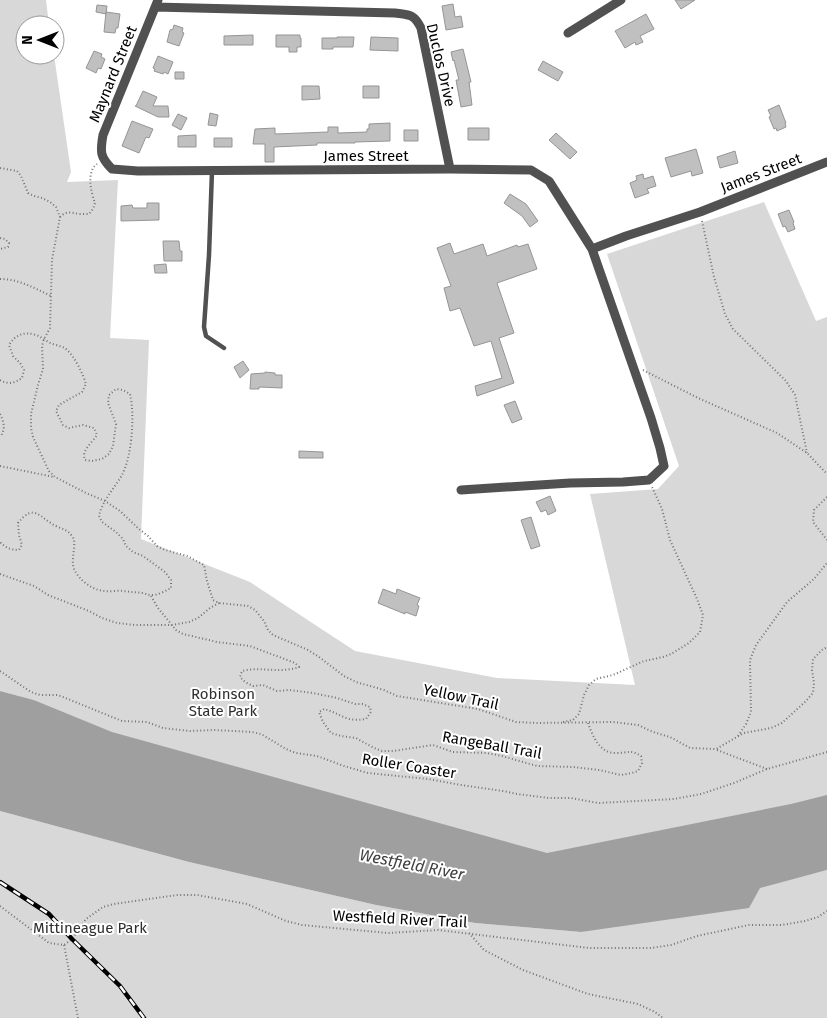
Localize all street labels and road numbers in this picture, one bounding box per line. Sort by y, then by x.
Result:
street label: Maynard Street [85,22,141,125]
street label: Duclos Drive [423,22,459,108]
street label: James Street [323,147,409,165]
street label: James Street [718,149,805,197]
street label: Yellow Trail [421,680,501,714]
street label: RangeBall Trail [441,727,544,763]
street label: Roller Coaster [361,750,458,782]
street label: Westfield River Trail [332,906,468,932]

